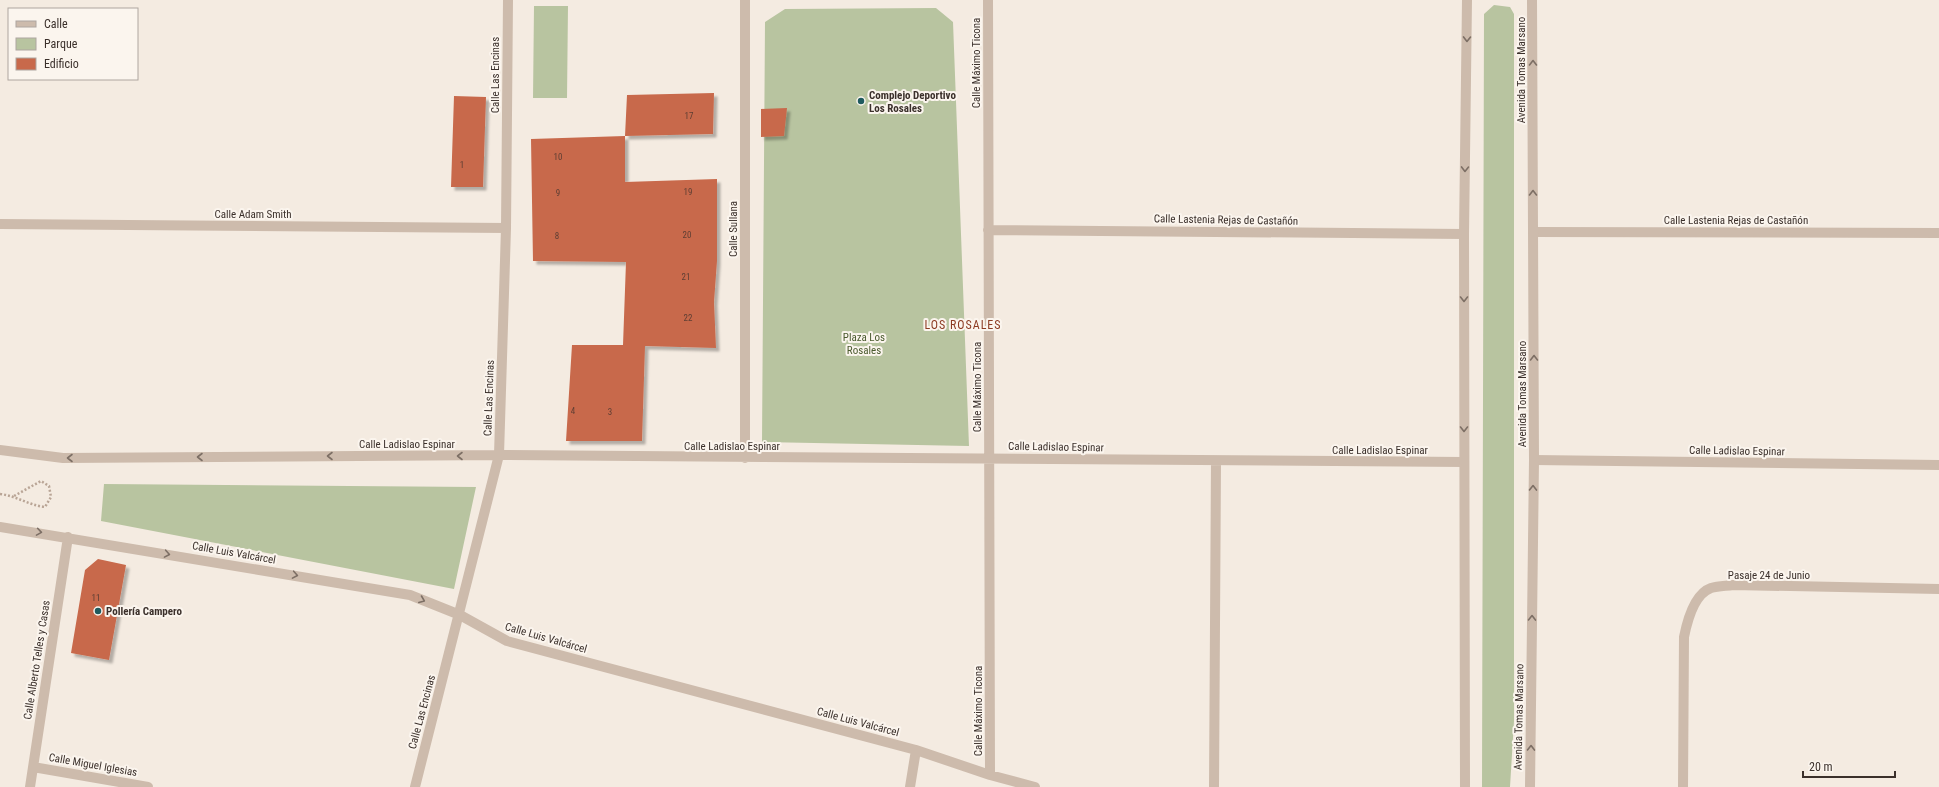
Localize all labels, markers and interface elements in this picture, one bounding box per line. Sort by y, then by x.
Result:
legend [8,8,138,80]
street label: Avenida Tomas Marsano [1515,16,1528,123]
text: Calle [44,17,68,31]
street label: Calle Máximo Ticona [970,18,983,108]
one-way arrow [1463,36,1471,42]
text: Parque [44,37,78,51]
street label: Calle Las Encinas [489,37,502,113]
text: Edificio [44,57,79,71]
one-way arrow [1529,60,1537,66]
place label: Complejo Deportivo Los Rosales [869,89,956,115]
marker: Complejo Deportivo Los Rosales [856,96,866,106]
house number: 17 [685,111,694,121]
house number: 10 [554,152,562,162]
house number: 1 [460,160,464,170]
one-way arrow [1461,166,1469,172]
house number: 19 [684,187,692,197]
house number: 9 [556,188,560,198]
one-way arrow [1529,190,1537,196]
street label: Calle Sullana [727,201,740,257]
street label: Calle Adam Smith [214,208,292,221]
street label: Calle Lastenia Rejas de Castañón [1154,212,1298,228]
street label: Calle Lastenia Rejas de Castañón [1664,214,1808,227]
house number: 20 [683,230,691,240]
house number: 8 [555,231,559,241]
house number: 21 [682,272,690,282]
one-way arrow [1460,296,1468,302]
house number: 22 [684,313,693,323]
district label: LOS ROSALES [924,318,1002,332]
park label: Plaza Los Rosales [843,331,885,357]
street label: Avenida Tomas Marsano [1516,340,1529,447]
street label: Calle Máximo Ticona [971,342,984,432]
one-way arrow [1530,355,1538,361]
street label: Calle Las Encinas [481,360,497,436]
house number: 4 [571,406,576,416]
house number: 3 [608,407,612,417]
one-way arrow [1460,426,1468,432]
street label: Calle Ladislao Espinar [359,438,456,451]
street label: Calle Ladislao Espinar [684,440,781,453]
street label: Calle Ladislao Espinar [1008,440,1105,454]
street label: Calle Ladislao Espinar [1332,444,1429,457]
street label: Calle Ladislao Espinar [1689,444,1786,458]
one-way arrow [327,452,333,460]
one-way arrow [457,452,463,460]
one-way arrow [197,453,203,461]
one-way arrow [67,454,73,462]
one-way arrow [1529,485,1538,491]
one-way arrow [35,527,42,536]
street label: Calle Luis Valcárcel [191,539,277,567]
one-way arrow [164,549,170,557]
street label: Pasaje 24 de Junio [1728,569,1811,582]
one-way arrow [292,571,298,579]
house number: 11 [92,593,100,603]
one-way arrow [419,596,426,604]
street label: Calle Alberto Telles y Casas [21,600,53,720]
place label: Pollería Campero [106,605,182,618]
marker: Pollería Campero [93,606,103,616]
one-way arrow [1528,615,1536,621]
street label: Calle Luis Valcárcel [504,620,588,656]
street label: Avenida Tomas Marsano [1512,663,1526,770]
street label: Calle Máximo Ticona [972,666,985,756]
street label: Calle Las Encinas [406,673,438,751]
street label: Calle Luis Valcárcel [815,705,901,739]
one-way arrow [1527,745,1535,751]
street label: Calle Miguel Iglesias [48,751,138,779]
scale bar [1803,753,1895,779]
text: 20 m [1809,760,1833,774]

